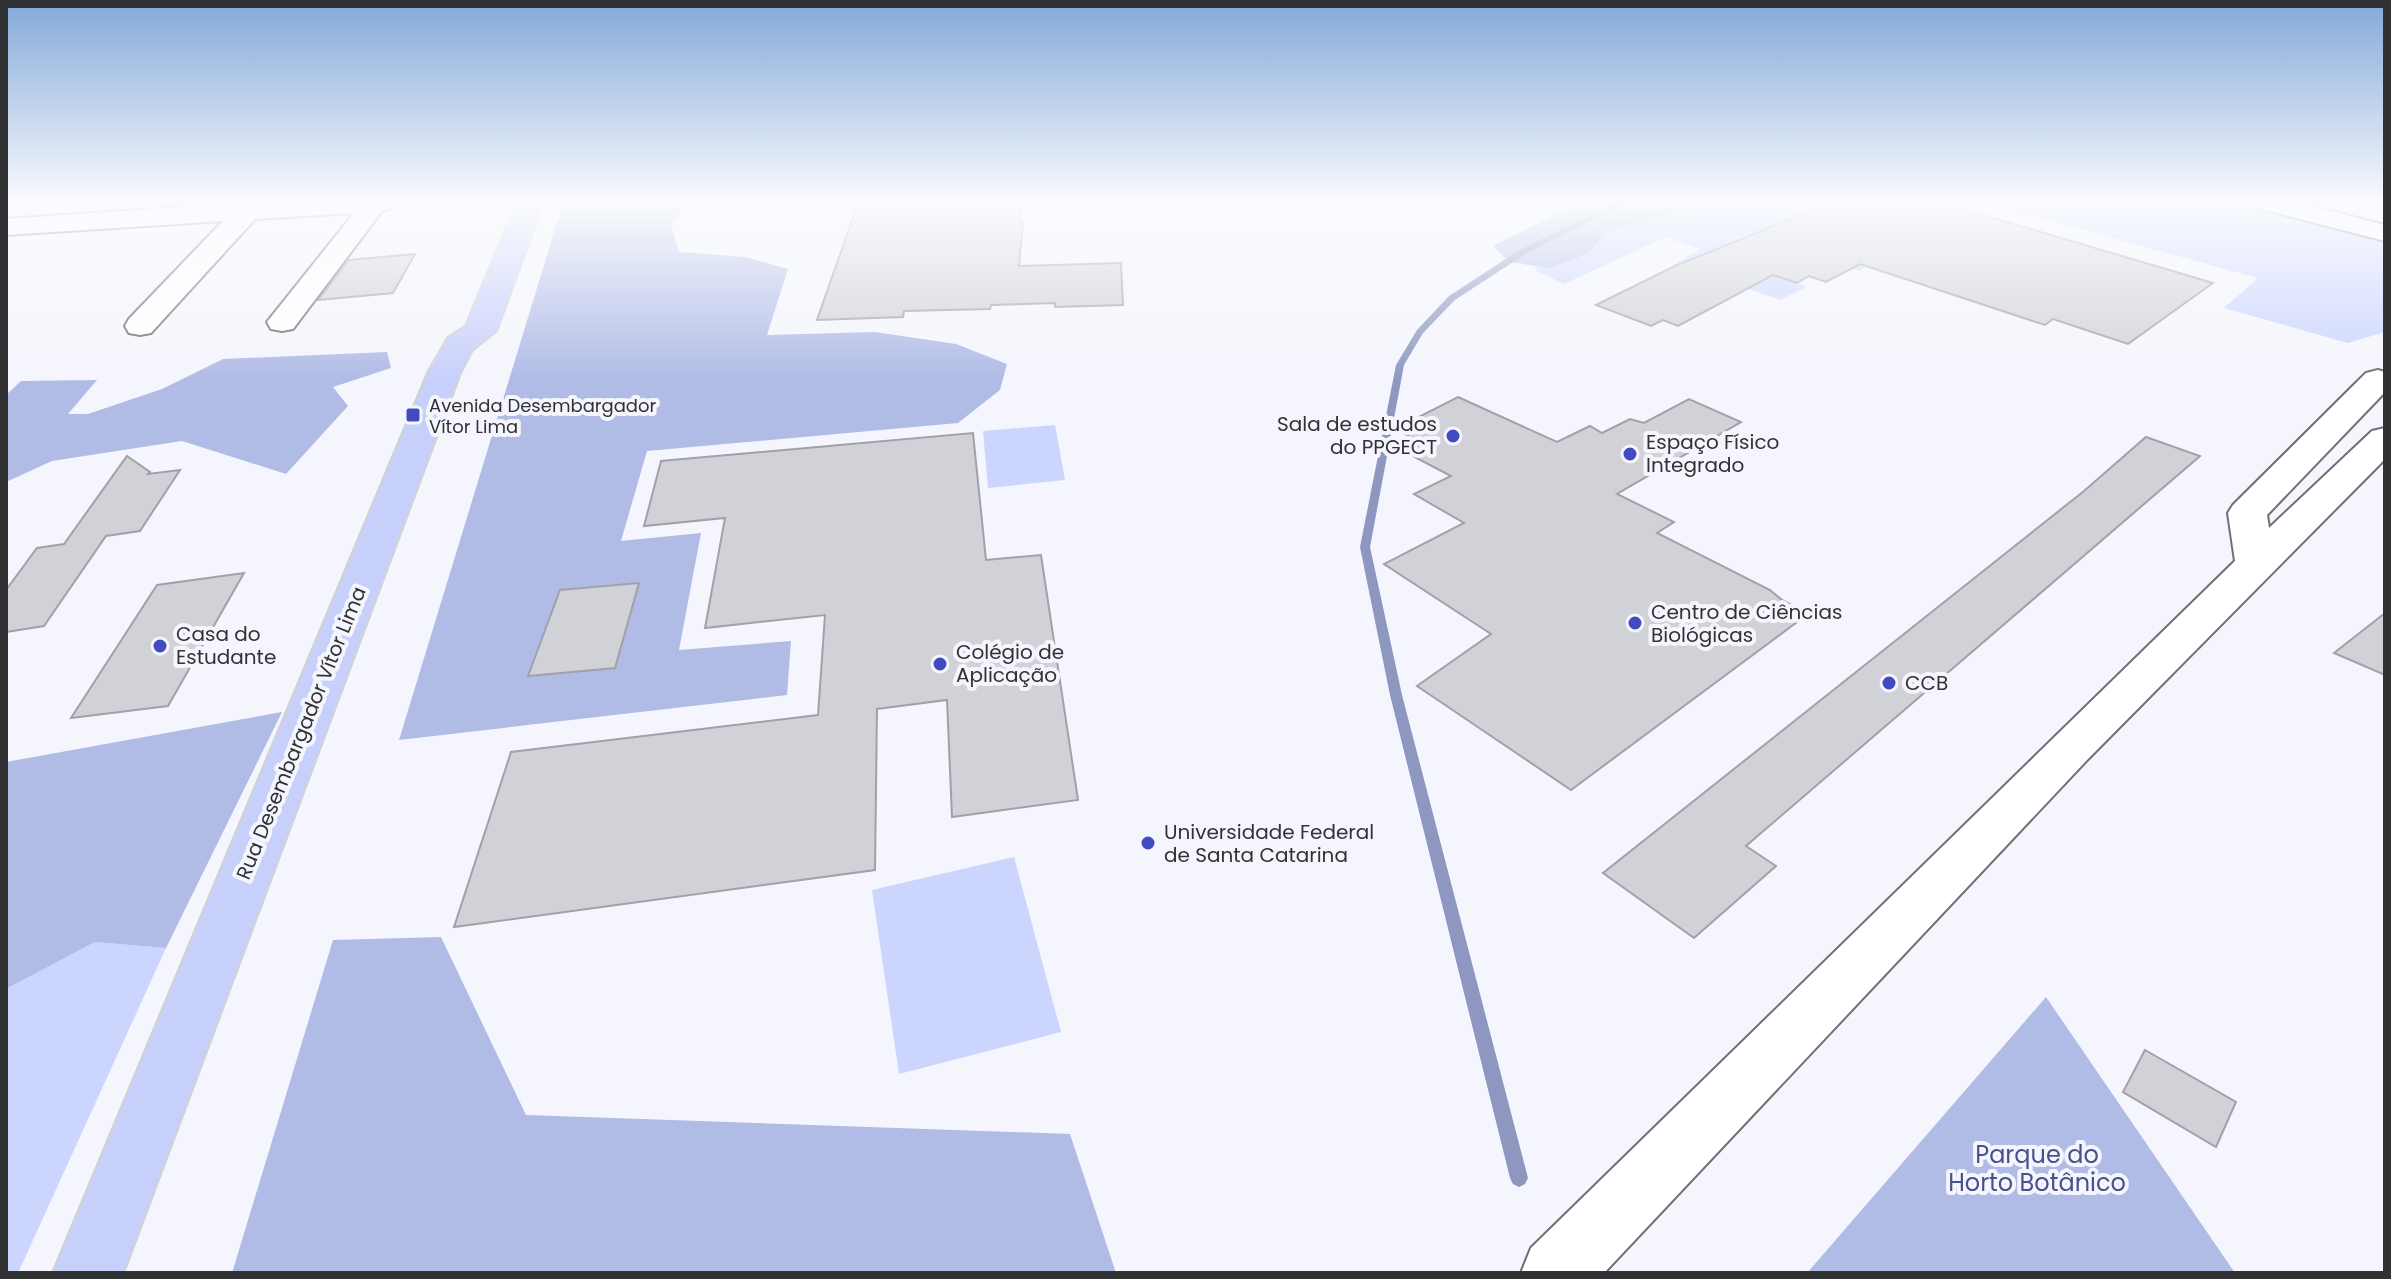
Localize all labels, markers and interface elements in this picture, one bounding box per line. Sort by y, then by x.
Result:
place label: Avenida Desembargador Vítor Lima [429,393,657,439]
marker: Avenida Desembargador Vítor Lima [404,406,422,424]
place label: Sala de estudos do PPGECT [1277,410,1437,461]
marker: Sala de estudos do PPGECT [1444,427,1462,445]
place label: Espaço Físico Integrado [1646,428,1779,479]
marker: Espaço Físico Integrado [1621,445,1639,463]
street label: Rua Desembargador Vítor Lima [229,582,373,884]
place label: Centro de Ciências Biológicas [1651,598,1842,649]
marker: Centro de Ciências Biológicas [1626,614,1644,632]
place label: Casa do Estudante [176,620,276,671]
marker: Casa do Estudante [151,637,169,655]
place label: Colégio de Aplicação [956,638,1064,689]
marker: Colégio de Aplicação [931,655,949,673]
place label: CCB [1905,669,1948,697]
marker: CCB [1880,674,1898,692]
place label: Universidade Federal de Santa Catarina [1164,818,1374,869]
marker: Universidade Federal de Santa Catarina [1139,834,1157,852]
park label: Parque do Horto Botânico [1948,1138,2126,1199]

